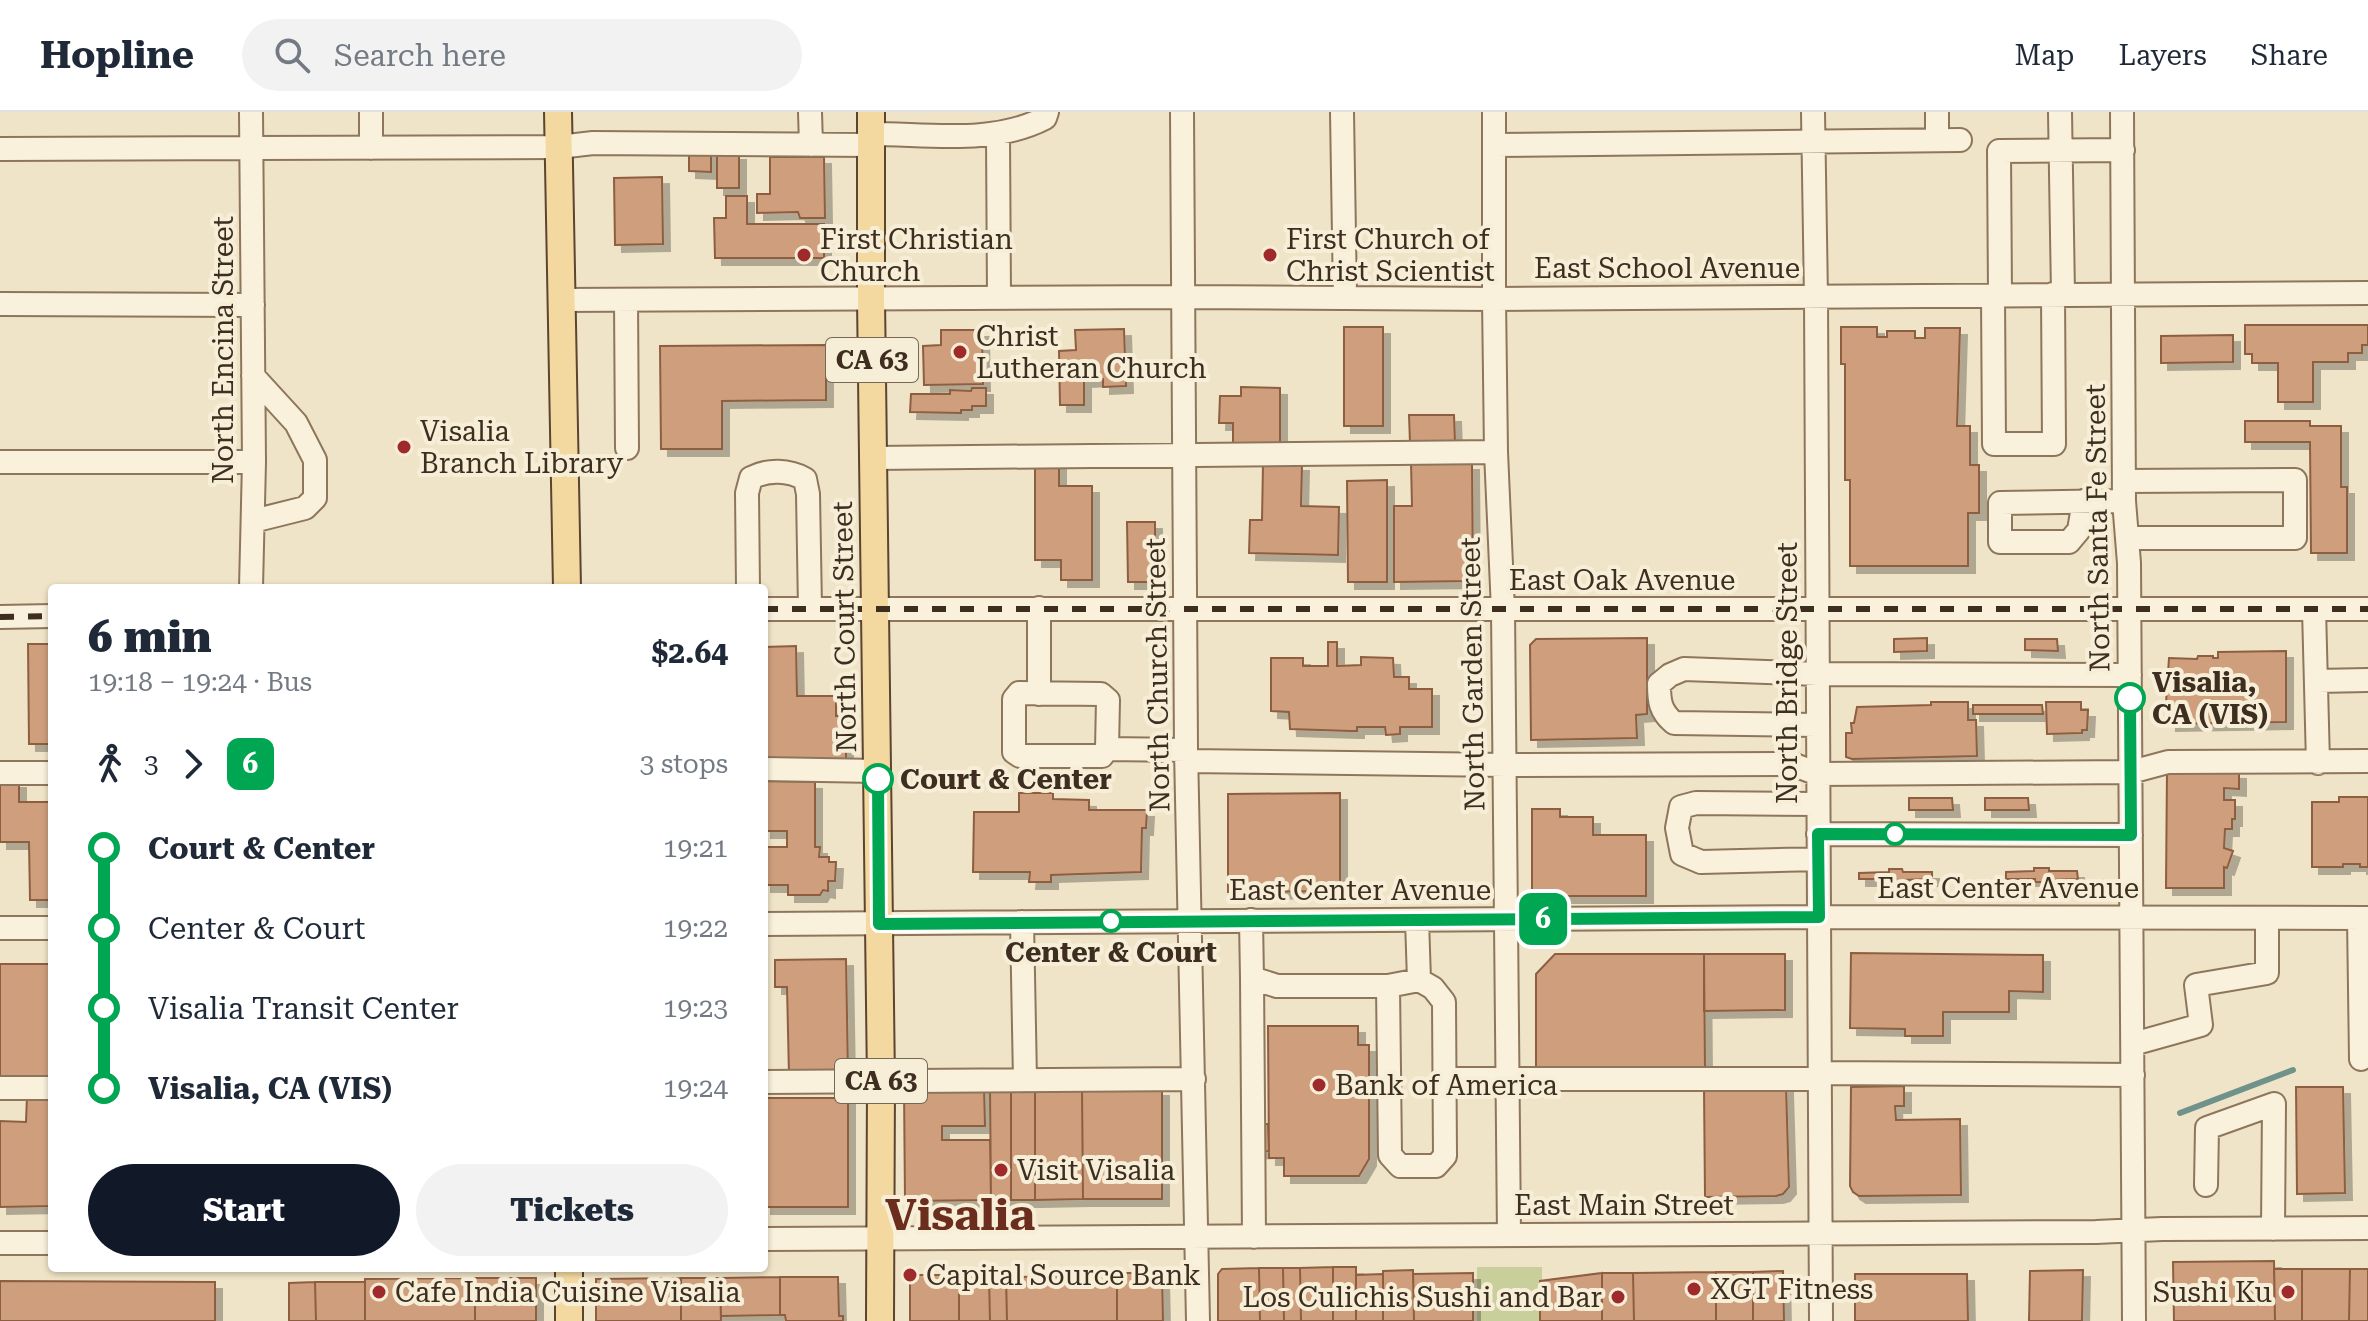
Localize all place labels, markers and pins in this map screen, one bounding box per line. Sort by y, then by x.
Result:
place label: First Christian Church [820,223,1013,288]
place label: First Church of Christ Scientist [1286,223,1495,288]
marker: First Christian Church [795,246,813,264]
marker: First Church of Christ Scientist [1261,246,1279,264]
place label: Christ Lutheran Church [976,320,1207,385]
marker: Christ Lutheran Church [951,343,969,361]
place label: Visalia Branch Library [420,415,624,480]
marker: Visalia Branch Library [395,438,413,456]
place label: Visalia, CA (VIS) [2152,666,2268,731]
marker: Visalia, CA (VIS) [2115,683,2145,713]
place label: Court & Center [900,763,1112,796]
marker: Court & Center [863,764,893,794]
unlabelled marker [1884,823,1906,845]
marker: Center & Court [1100,910,1122,932]
place label: Center & Court [1005,936,1217,969]
place label: Bank of America [1335,1069,1558,1102]
marker: Bank of America [1310,1076,1328,1094]
place label: Visit Visalia [1017,1154,1175,1187]
marker: Visit Visalia [992,1161,1010,1179]
place label: Capital Source Bank [926,1259,1201,1292]
marker: Capital Source Bank [901,1266,919,1284]
place label: XGT Fitness [1710,1273,1873,1306]
place label: Cafe India Cuisine Visalia [395,1276,740,1309]
place label: Sushi Ku [2153,1276,2272,1309]
marker: XGT Fitness [1685,1280,1703,1298]
place label: Los Culichis Sushi and Bar [1243,1281,1602,1314]
marker: Cafe India Cuisine Visalia [370,1283,388,1301]
marker: Sushi Ku [2279,1283,2297,1301]
marker: Los Culichis Sushi and Bar [1609,1288,1627,1306]

